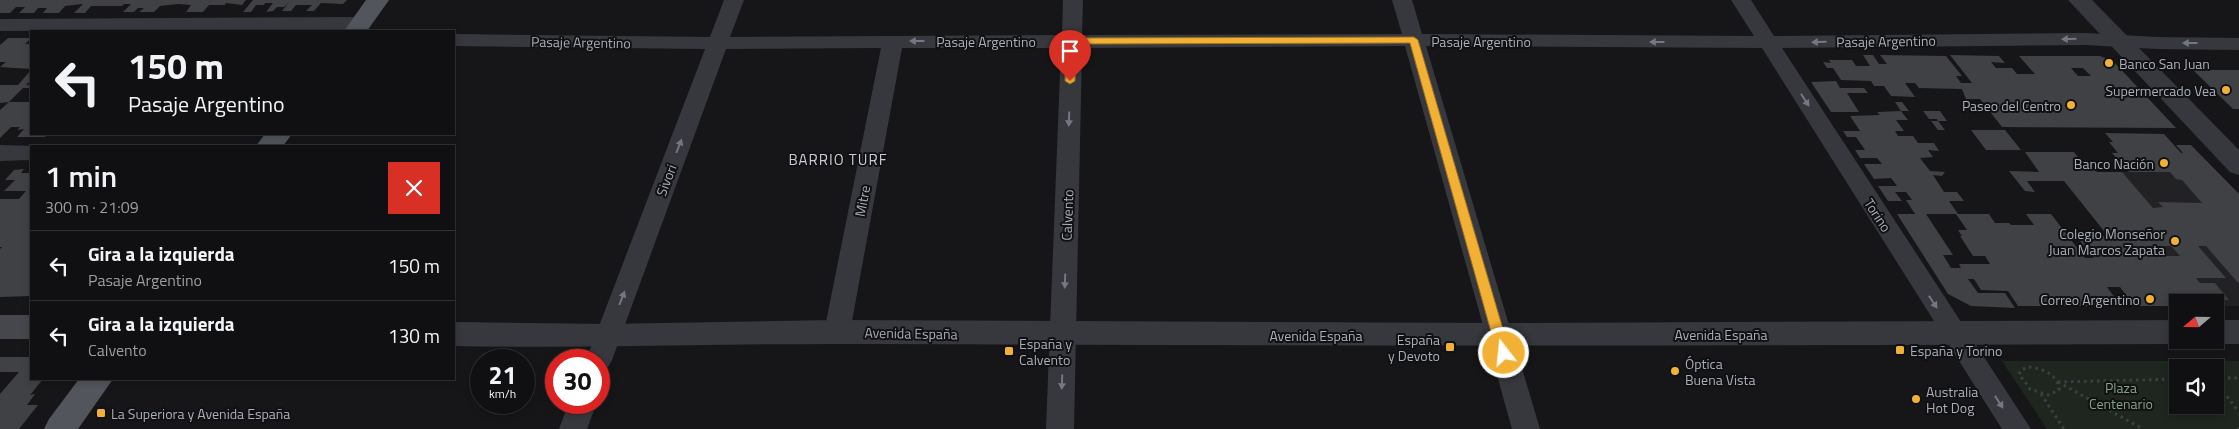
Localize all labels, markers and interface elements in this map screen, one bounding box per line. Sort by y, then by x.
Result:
pin [1049,30,1091,81]
street label: Pasaje Argentino [1836,30,1936,52]
street label: Pasaje Argentino [531,31,631,53]
street label: Pasaje Argentino [936,31,1036,52]
street label: Pasaje Argentino [1431,31,1531,52]
one-way arrow [2061,35,2077,43]
one-way arrow [909,37,925,45]
icon: arrive [1056,37,1084,65]
one-way arrow [1649,37,1665,45]
one-way arrow [1811,38,1827,46]
text: 150 m [128,39,224,93]
one-way arrow [2182,39,2198,47]
icon: left [45,50,110,115]
place label: Banco San Juan [2119,53,2210,74]
marker: Banco San Juan [2103,57,2115,69]
place label: Supermercado Vea [2105,80,2216,101]
marker: Supermercado Vea [2220,84,2232,96]
text: Pasaje Argentino [128,87,285,121]
one-way arrow [1800,94,1809,107]
place label: Paseo del Centro [1962,95,2061,116]
marker: Paseo del Centro [2065,99,2077,111]
one-way arrow [1065,111,1073,127]
one-way arrow [675,138,683,153]
district label: BARRIO TURF [788,148,888,171]
text: 1 min [45,153,117,199]
place label: Banco Nación [2074,153,2154,174]
marker: Banco Nación [2158,157,2170,169]
street label: Sivori [650,161,682,199]
button: close [388,162,440,214]
street label: Mitre [849,184,875,218]
street label: Calvento [1056,189,1078,241]
street label: Torino [1859,194,1897,236]
text: 300 m · 21:09 [45,195,139,219]
place label: Colegio Monseñor Juan Marcos Zapata [2049,223,2165,260]
marker: Colegio Monseñor Juan Marcos Zapata [2169,235,2181,247]
text: Gira a la izquierda [88,239,235,268]
text: 150 m [388,251,440,280]
icon: left [45,252,73,280]
text: Pasaje Argentino [88,268,202,292]
one-way arrow [1061,273,1069,289]
place label: Correo Argentino [2040,289,2140,310]
one-way arrow [618,290,626,305]
marker: Correo Argentino [2144,293,2156,305]
north arrow [2169,294,2224,349]
map controls [2169,294,2224,414]
one-way arrow [1928,295,1938,308]
text: Gira a la izquierda [88,309,235,338]
text: 130 m [388,321,440,350]
icon: left [45,322,73,350]
street label: Avenida España [864,322,958,344]
street label: Avenida España [1674,324,1768,345]
street label: Avenida España [1269,325,1363,346]
position arrow [1477,326,1529,378]
place label: España y Devoto [1388,329,1440,366]
place label: España y Calvento [1019,333,1072,370]
text: Calvento [88,338,147,362]
place label: España y Torino [1910,340,2002,361]
marker: España y Devoto [1444,341,1456,353]
marker: España y Torino [1894,344,1906,356]
marker: España y Calvento [1003,345,1015,357]
speed limit sign: 30 [545,349,610,414]
place label: Óptica Buena Vista [1685,353,1755,390]
text: 21 [488,356,517,394]
button: sound [2169,359,2224,414]
marker: Óptica Buena Vista [1669,365,1681,377]
one-way arrow [1058,374,1066,390]
park label: Plaza Centenario [2089,377,2153,414]
place label: Australia Hot Dog [1926,381,1978,418]
text: km/h [489,384,516,403]
marker: Australia Hot Dog [1910,393,1922,405]
one-way arrow [1994,395,2003,408]
place label: La Superiora y Avenida España [111,403,290,424]
marker: La Superiora y Avenida España [95,407,107,419]

